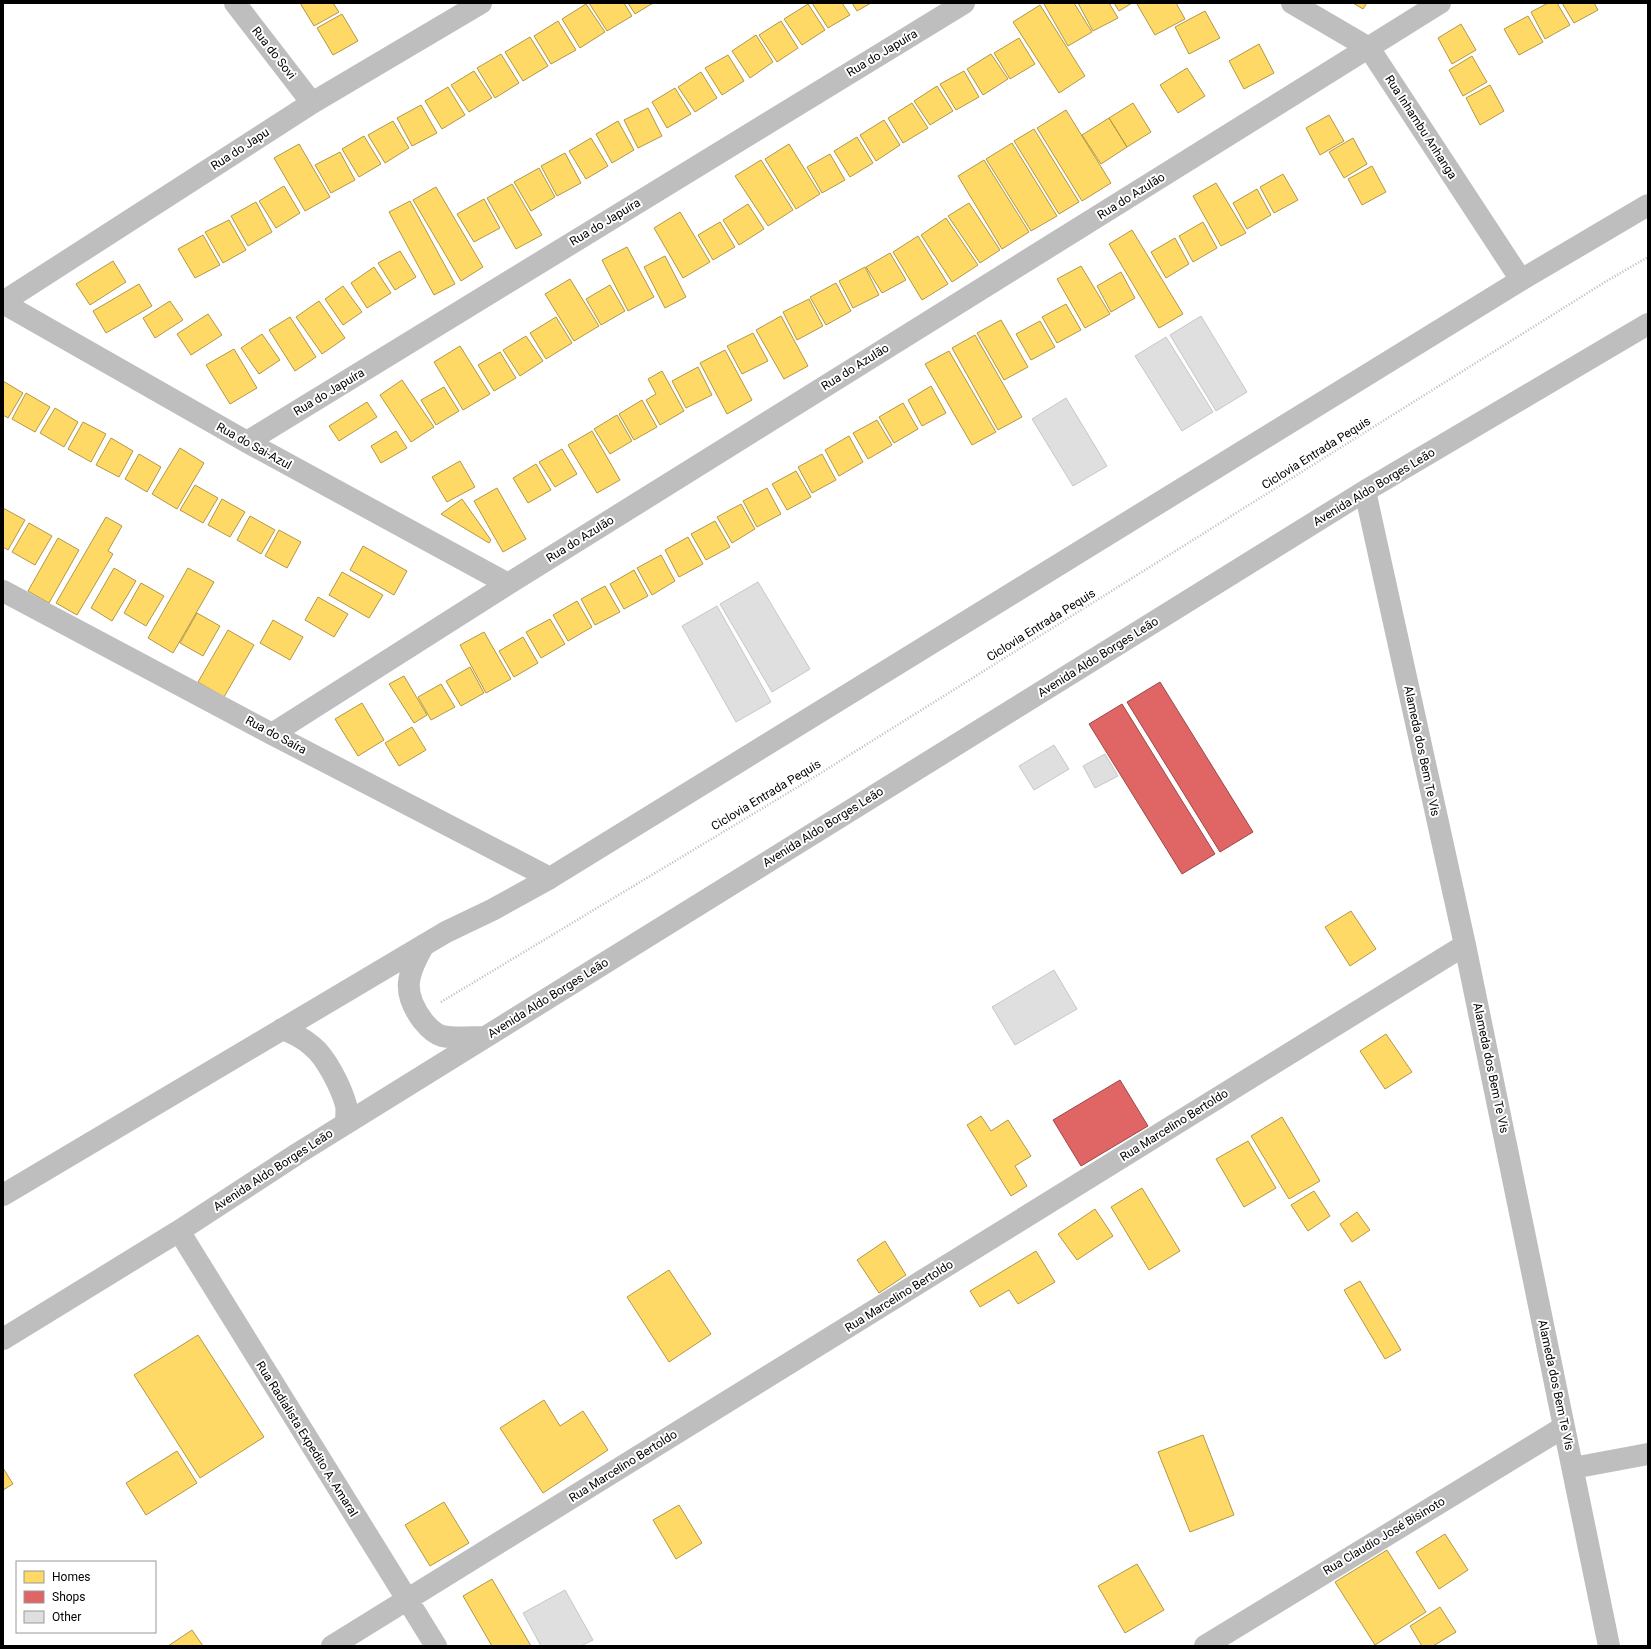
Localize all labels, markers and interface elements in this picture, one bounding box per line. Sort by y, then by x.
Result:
street label: Rua do Sovi [249,24,299,82]
street label: Rua do Japuíra [844,26,920,80]
street label: Rua Inhambu Anhanga [1382,72,1460,182]
street label: Rua do Japu [208,125,272,173]
street label: Rua do Azulão [1095,170,1167,222]
street label: Rua do Japuíra [567,195,643,249]
street label: Rua do Azulão [819,341,891,393]
street label: Rua do Japuíra [291,365,367,419]
street label: Ciclovia Entrada Pequis [1259,414,1373,492]
street label: Rua do Sai-Azul [214,420,294,472]
street label: Avenida Aldo Borges Leão [1311,445,1438,529]
street label: Rua do Azulão [544,513,616,565]
street label: Ciclovia Entrada Pequis [984,586,1098,664]
street label: Avenida Aldo Borges Leão [1035,614,1161,700]
street label: Alameda dos Bem Te Vis [1401,684,1443,818]
street label: Rua do Saíra [243,713,309,757]
street label: Ciclovia Entrada Pequis [709,757,823,833]
street label: Avenida Aldo Borges Leão [760,784,886,870]
street label: Avenida Aldo Borges Leão [485,955,611,1041]
street label: Alameda dos Bem Te Vis [1470,1001,1512,1135]
street label: Rua Marcelino Bertoldo [1117,1086,1231,1164]
street label: Avenida Aldo Borges Leão [211,1126,335,1214]
street label: Rua Marcelino Bertoldo [842,1257,956,1335]
street label: Alameda dos Bem Te Vis [1535,1318,1577,1452]
street label: Rua Radialista Expedito A. Amaral [253,1359,361,1519]
street label: Rua Marcelino Bertoldo [566,1427,680,1505]
street label: Rua Claudio José Bisinoto [1321,1494,1448,1578]
legend [16,1561,156,1633]
text: Homes [52,1570,90,1584]
text: Shops [52,1590,86,1604]
text: Other [52,1610,81,1624]

